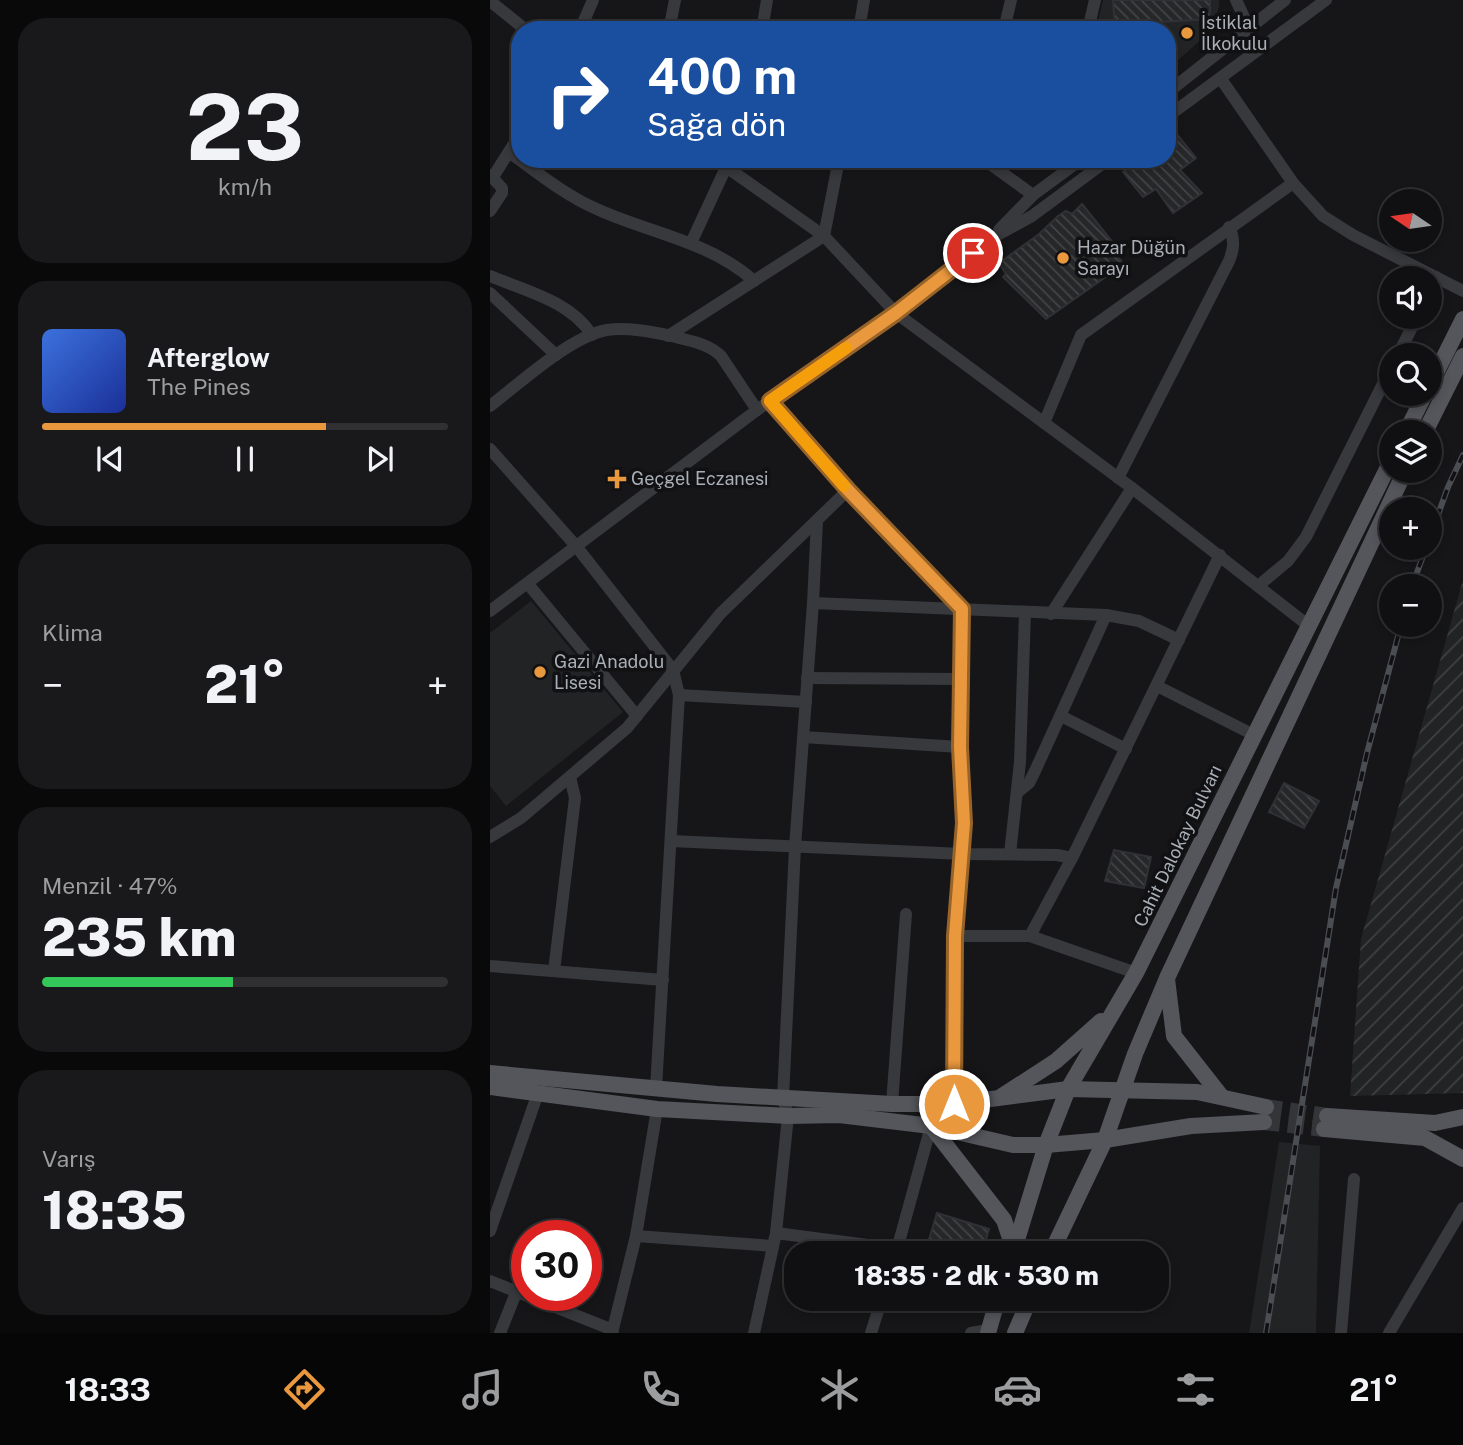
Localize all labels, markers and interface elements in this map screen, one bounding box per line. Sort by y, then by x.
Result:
place label: İstiklal İlkokulu [1201,11,1267,54]
marker: İstiklal İlkokulu [1179,25,1195,41]
text: 400 m [647,47,797,105]
icon: right [532,49,623,140]
text: 23 [186,74,304,180]
text: Sağa dön [647,106,786,143]
text: km/h [218,173,272,200]
north arrow [1379,189,1442,252]
map controls [1379,189,1442,637]
pin [943,223,1003,283]
icon: arrive [954,234,992,272]
place label: Hazar Düğün Sarayı [1077,237,1186,279]
marker: Hazar Düğün Sarayı [1055,250,1071,266]
button: sound [1379,266,1442,329]
text: Afterglow [147,342,270,373]
button: search [1379,343,1442,406]
text: The Pines [147,373,251,400]
button: layers [1379,420,1442,483]
icon: previous [91,440,129,478]
icon: pause [226,440,264,478]
icon: next [361,440,399,478]
place label: Geçgel Eczanesi [631,468,768,489]
marker: Geçgel Eczanesi [609,471,625,487]
button: + [1379,497,1442,560]
button: − [1379,574,1442,637]
text: Klima [42,619,103,646]
place label: Gazi Anadolu Lisesi [554,651,664,693]
text: 21° [204,654,286,715]
text: − [42,663,63,708]
text: + [427,663,448,708]
marker: Gazi Anadolu Lisesi [532,664,548,680]
street label: Cahit Dalokay Bulvarı [1129,761,1226,930]
text: Menzil · 47% [42,872,178,899]
text: 235 km [42,907,236,968]
position arrow [917,1067,991,1141]
text: Varış [42,1145,95,1172]
text: 18:35 [42,1180,187,1241]
speed limit sign: 30 [511,1220,602,1311]
text: 18:35 · 2 dk · 530 m [854,1260,1099,1291]
icon: directions [280,1365,329,1414]
icon: music [458,1365,507,1414]
icon: phone [636,1365,685,1414]
icon: climate [815,1365,864,1414]
icon: car [993,1365,1042,1414]
icon: filters [1171,1365,1220,1414]
text: 18:33 [65,1371,151,1408]
text: 21° [1349,1371,1398,1408]

